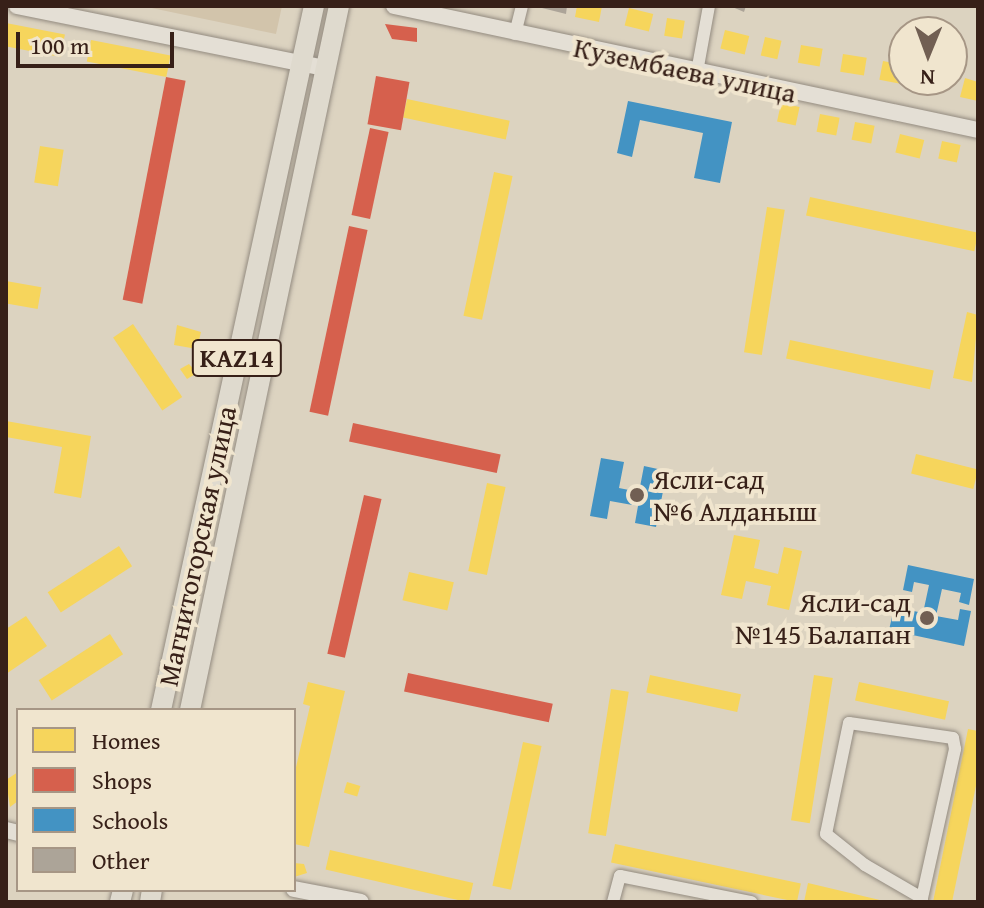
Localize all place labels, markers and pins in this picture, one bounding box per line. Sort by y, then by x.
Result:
place label: Ясли-сад №6 Алданыш [653,462,817,528]
marker: Ясли-сад №6 Алданыш [628,486,646,504]
place label: Ясли-сад №145 Балапан [735,585,911,651]
marker: Ясли-сад №145 Балапан [918,609,936,627]

